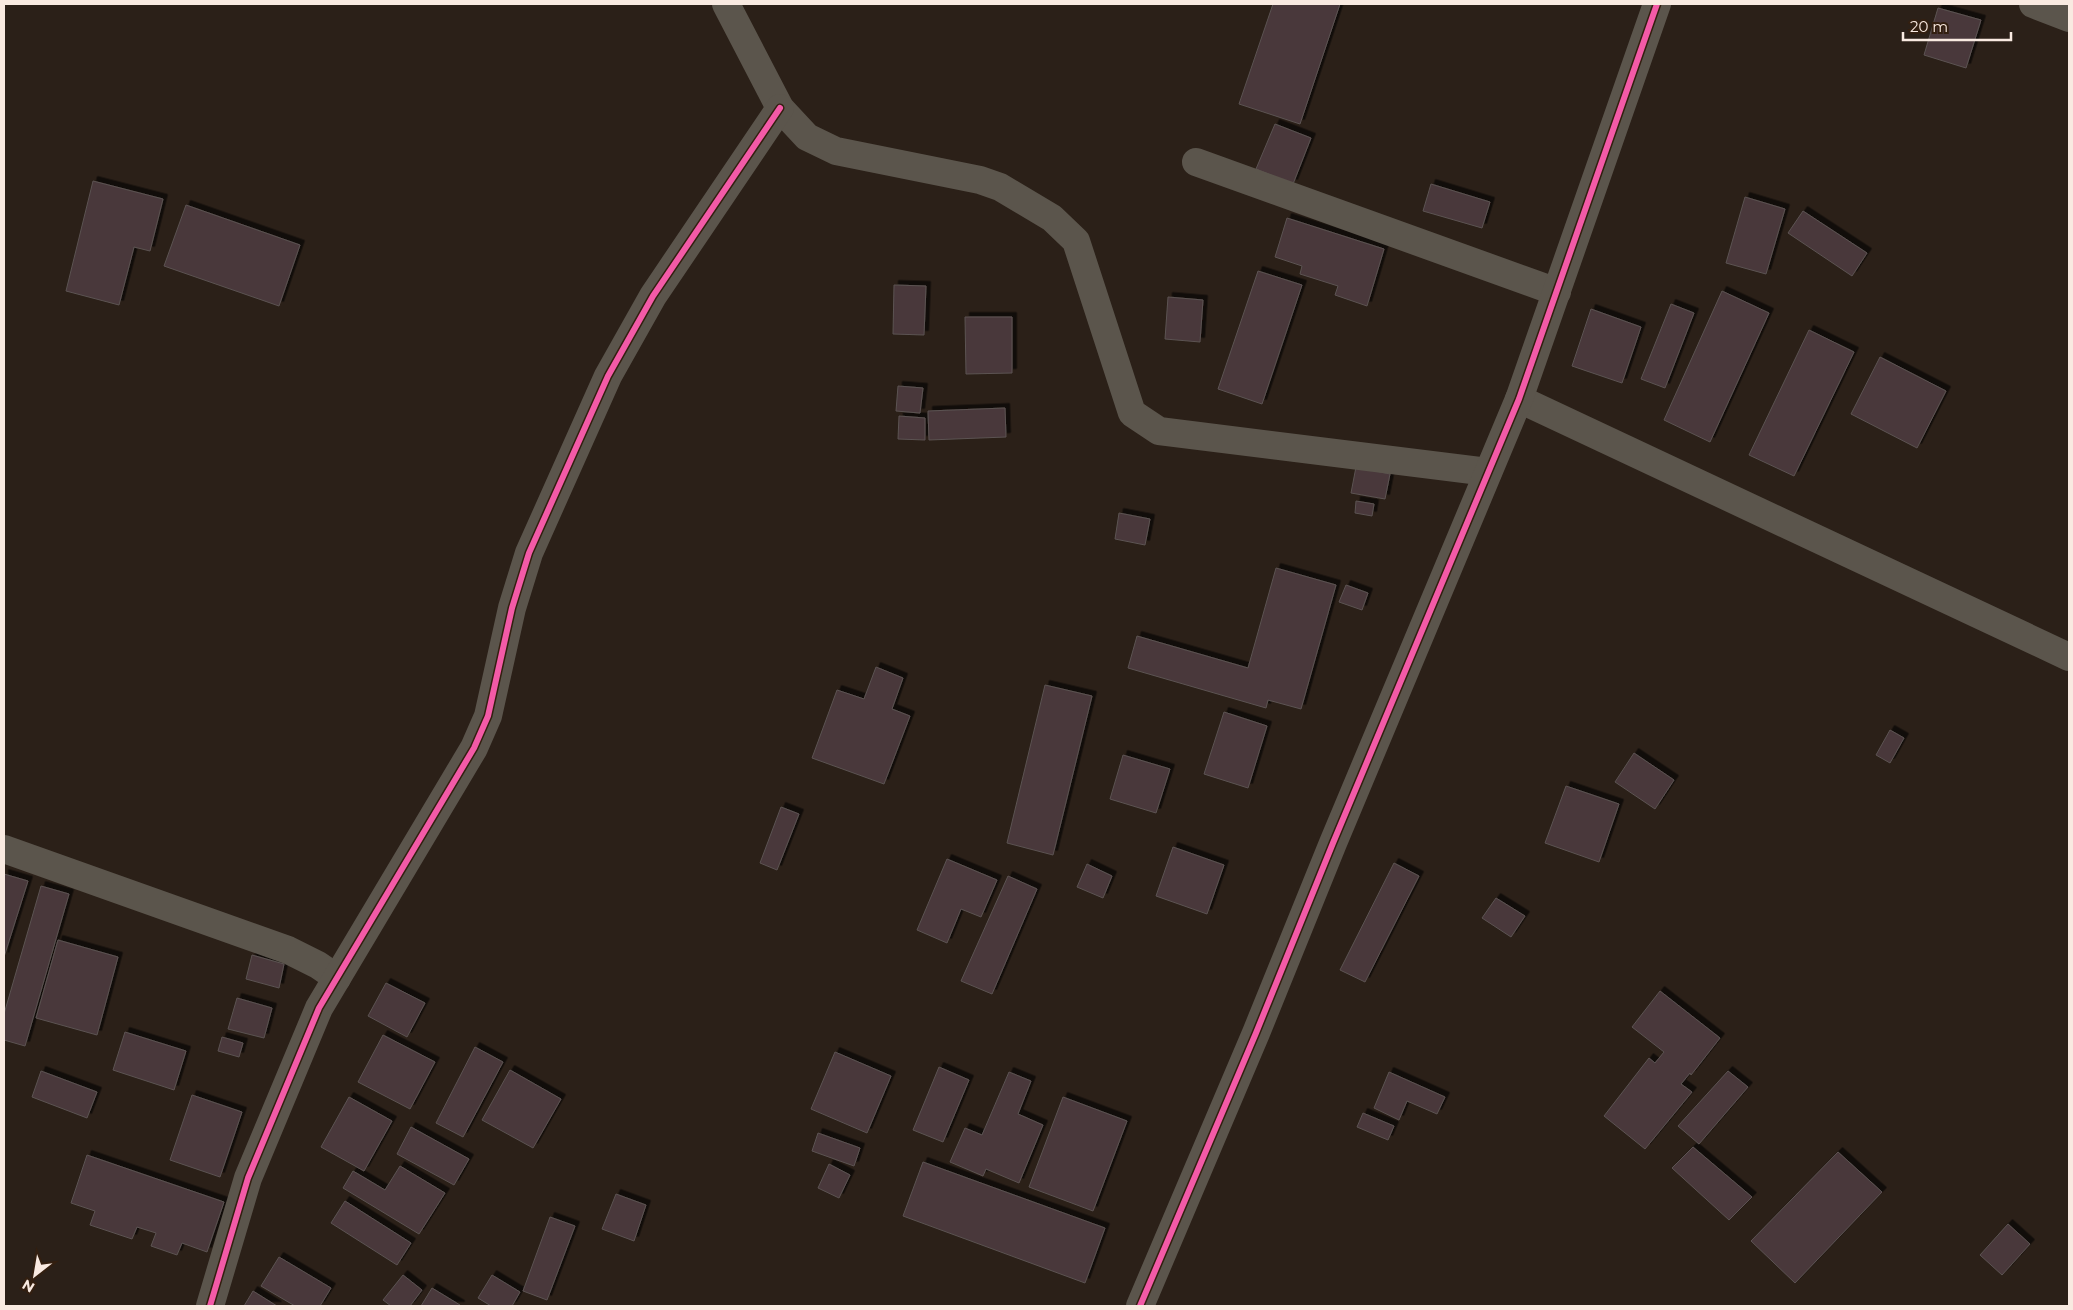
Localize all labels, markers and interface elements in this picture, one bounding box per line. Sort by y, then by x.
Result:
scale bar [1903,10,2010,42]
text: 20 m [1910,17,1948,36]
north arrow [10,1250,60,1300]
text: N [19,1276,38,1297]

